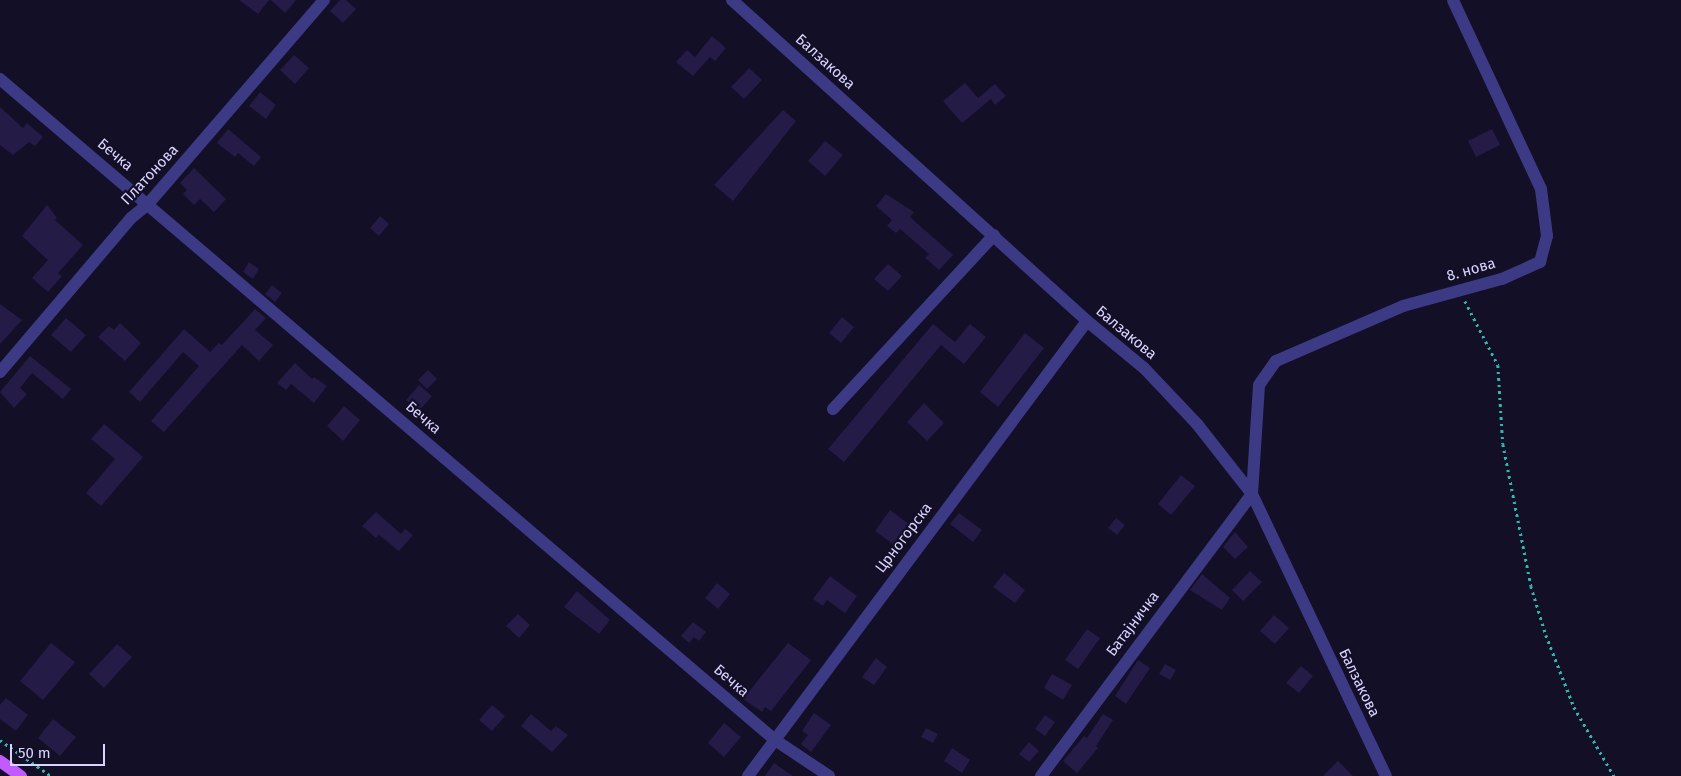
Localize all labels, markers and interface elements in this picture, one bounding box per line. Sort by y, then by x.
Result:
street label: Балзакова [792,31,858,93]
street label: Бечка [94,135,136,175]
street label: Платонова [118,141,182,209]
street label: 8. нова [1445,254,1497,286]
street label: Балзакова [1092,302,1160,364]
street label: Бечка [402,398,444,438]
street label: Црногорска [872,499,936,577]
street label: Батајничка [1103,588,1163,660]
street label: Балзакова [1335,646,1383,720]
street label: Бечка [710,661,752,701]
scale bar [12,734,108,766]
text: 50 m [18,744,51,762]

